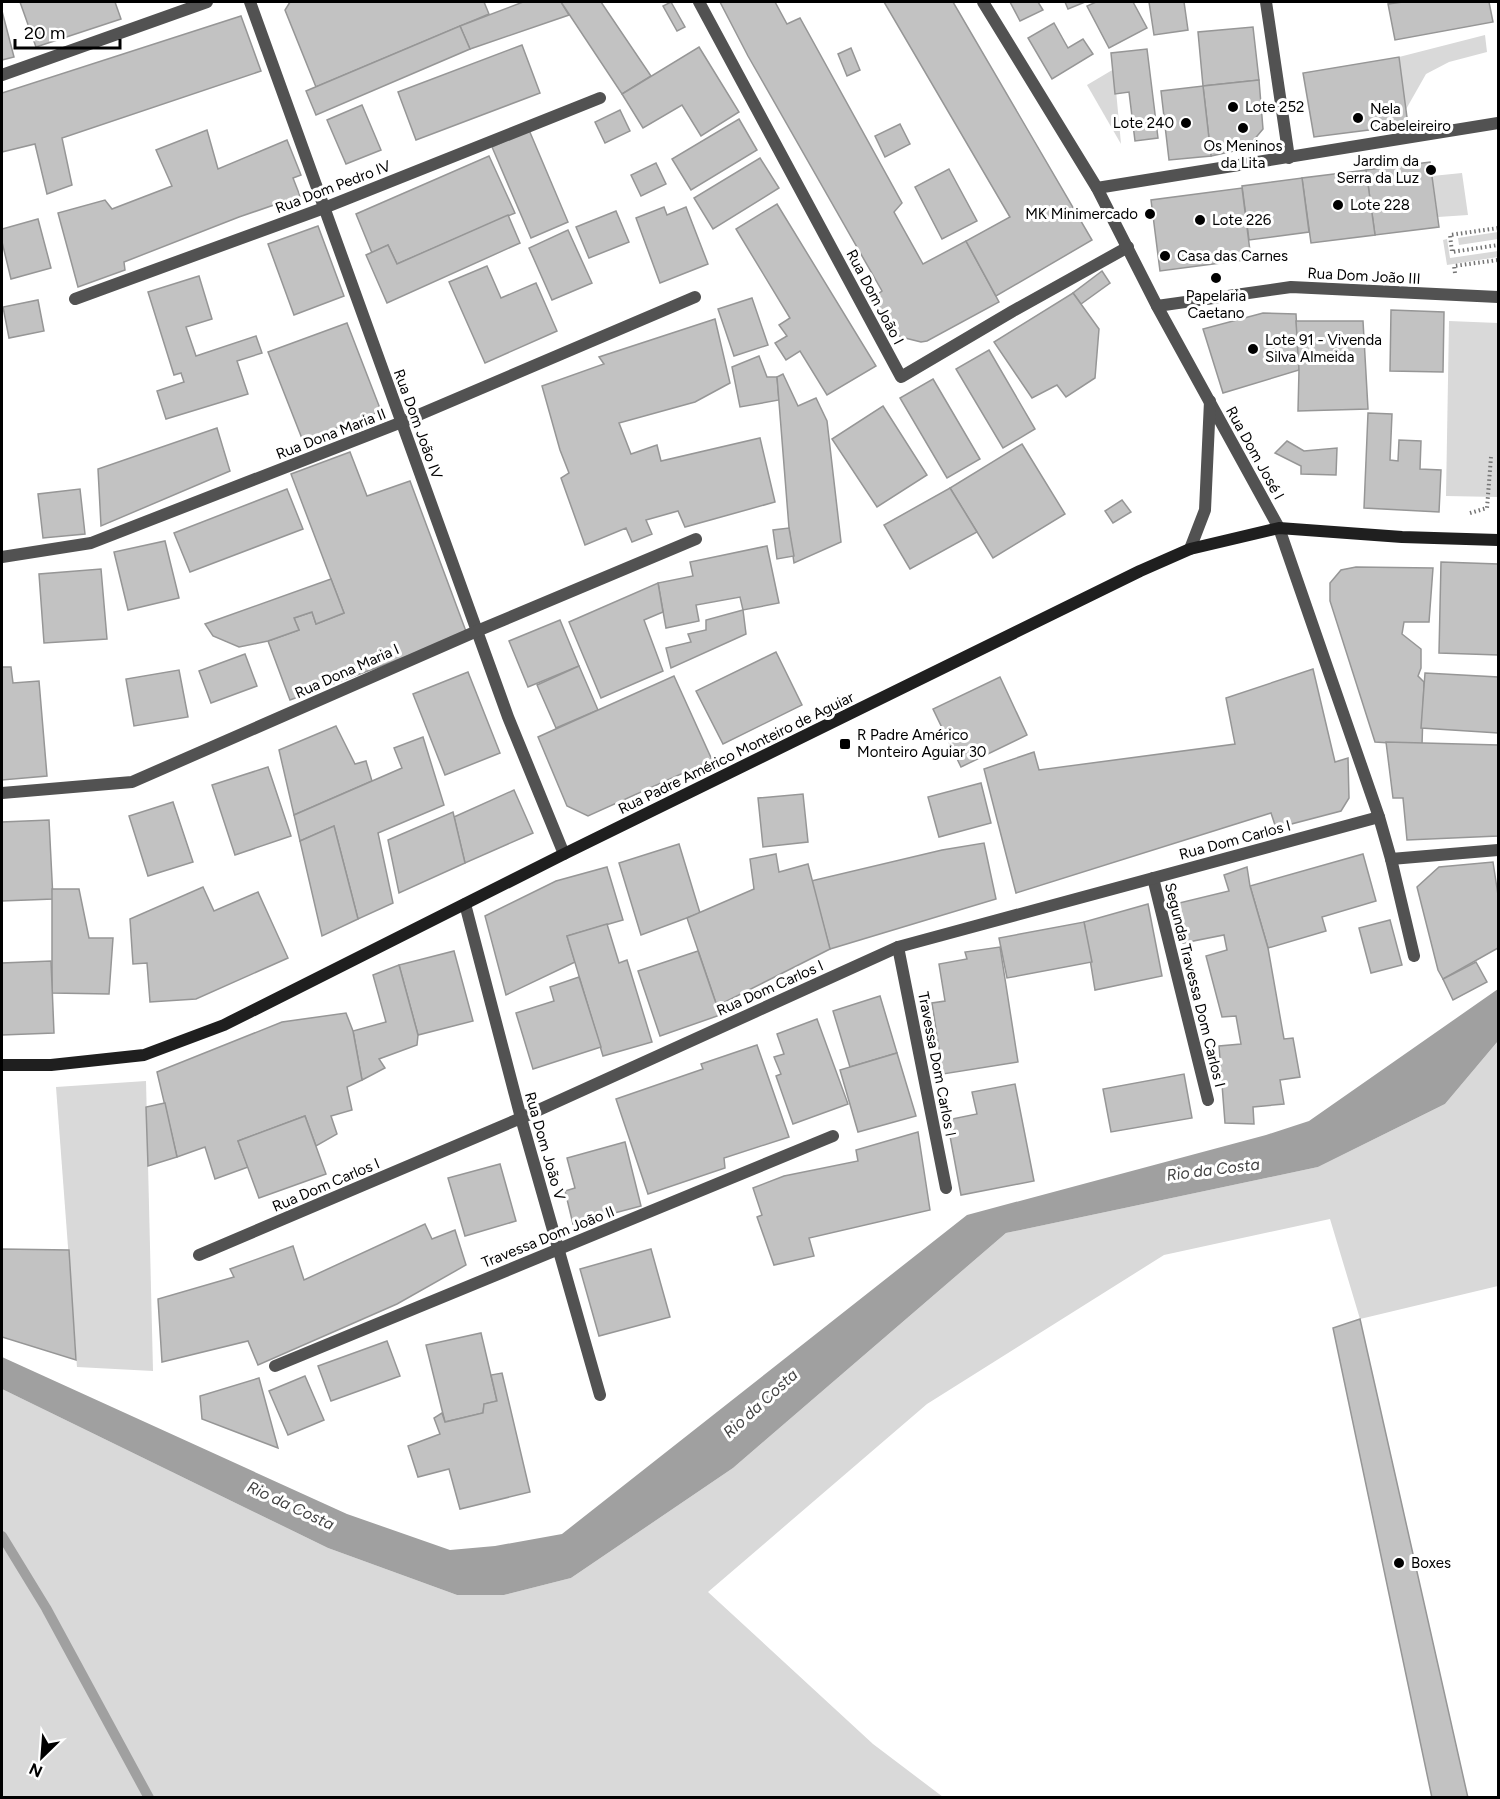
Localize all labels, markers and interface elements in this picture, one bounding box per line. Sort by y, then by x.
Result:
scale bar [15,12,120,50]
text: 20 m [24,22,65,44]
place label: Lote 252 [1245,98,1304,116]
marker: Lote 252 [1226,100,1240,114]
place label: Nela Cabeleireiro [1370,100,1451,135]
marker: Nela Cabeleireiro [1351,111,1365,125]
place label: Lote 240 [1113,114,1174,132]
marker: Lote 240 [1179,116,1193,130]
marker: Os Meninos da Lita [1236,121,1250,135]
place label: Os Meninos da Lita [1203,137,1283,172]
place label: Jardim da Serra da Luz [1336,152,1419,187]
street label: Rua Dom Pedro IV [273,157,394,217]
marker: Jardim da Serra da Luz [1424,163,1438,177]
place label: Lote 228 [1350,196,1410,214]
marker: Lote 228 [1331,198,1345,212]
place label: MK Minimercado [1025,205,1138,223]
marker: MK Minimercado [1143,207,1157,221]
place label: Lote 226 [1212,211,1272,229]
marker: Lote 226 [1193,213,1207,227]
street label: Rua Dom João I [842,246,908,348]
place label: Casa das Carnes [1177,247,1288,265]
marker: Casa das Carnes [1158,249,1172,263]
street label: Rua Dom João III [1307,264,1421,288]
marker: Papelaria Caetano [1209,271,1223,285]
place label: Papelaria Caetano [1186,287,1246,322]
place label: Lote 91 - Vivenda Silva Almeida [1265,331,1382,366]
marker: Lote 91 - Vivenda Silva Almeida [1246,342,1260,356]
street label: Rua Dom João IV [390,367,446,482]
street label: Rua Dom José I [1222,403,1288,503]
street label: Rua Dona Maria II [274,405,388,463]
street label: Rua Dona Maria I [292,640,402,702]
street label: Rua Padre Américo Monteiro de Aguiar [615,688,857,818]
place label: R Padre Américo Monteiro Aguiar 30 [857,726,986,761]
marker: R Padre Américo Monteiro Aguiar 30 [838,737,852,751]
street label: Rua Dom Carlos I [1177,816,1293,864]
street label: Segunda Travessa Dom Carlos I [1161,881,1229,1089]
street label: Rua Dom Carlos I [714,956,826,1020]
street label: Travessa Dom Carlos I [914,990,960,1138]
street label: Rua Dom João V [521,1090,569,1203]
street label: Rua Dom Carlos I [270,1154,382,1216]
water label: Rio da Costa [1165,1154,1261,1185]
street label: Travessa Dom João II [479,1202,617,1272]
water label: Rio da Costa [719,1365,801,1442]
water label: Rio da Costa [244,1477,337,1534]
place label: Boxes [1411,1554,1451,1572]
marker: Boxes [1392,1556,1406,1570]
north arrow [12,1727,72,1787]
text: N [26,1759,45,1781]

